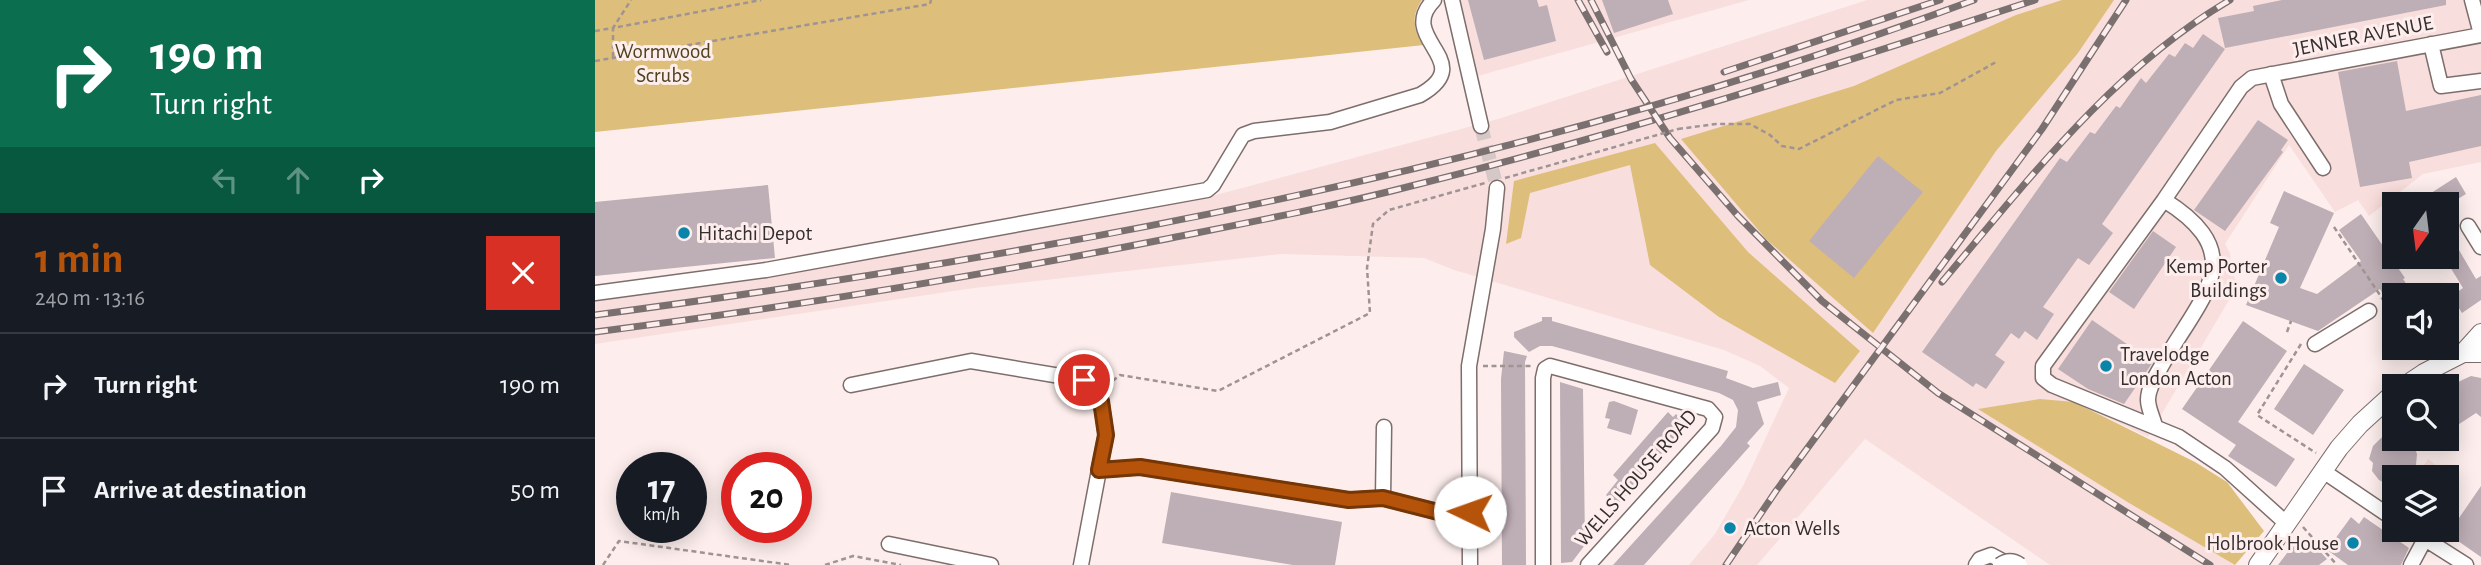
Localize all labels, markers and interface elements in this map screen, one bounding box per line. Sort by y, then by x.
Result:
street label: JENNER AVENUE [2291,12,2435,60]
icon: right [35,28,126,119]
text: 190 m [150,30,264,79]
park label: Wormwood Scrubs [615,41,711,86]
text: Turn right [150,88,272,120]
icon: left [206,161,244,199]
icon: ahead [279,161,317,199]
icon: right [352,161,390,199]
north arrow [2382,192,2459,270]
map controls [2382,192,2459,542]
place label: Hitachi Depot [698,223,813,244]
marker: Hitachi Depot [676,225,692,241]
button: close [486,236,560,310]
text: 1 min [35,238,124,280]
place label: Kemp Porter Buildings [2166,256,2267,301]
marker: Kemp Porter Buildings [2273,270,2289,286]
button: sound [2382,283,2459,360]
text: 240 m · 13:16 [35,287,145,310]
place label: Travelodge London Acton [2120,344,2232,389]
pin [1054,350,1114,410]
marker: Travelodge London Acton [2098,358,2114,374]
icon: arrive [1065,361,1103,399]
icon: right [35,367,73,405]
text: Turn right [94,372,197,398]
text: 190 m [500,372,560,398]
button: search [2382,374,2459,451]
street label: WELLS HOUSE ROAD [1571,405,1701,551]
speed limit sign: 20 [721,452,812,543]
button: layers [2382,465,2459,542]
text: 17 [648,471,675,506]
icon: arrive [35,472,73,510]
position arrow [1433,475,1507,549]
text: Arrive at destination [94,477,307,503]
text: 50 m [510,477,560,503]
text: km/h [643,506,680,524]
place label: Acton Wells [1744,518,1840,539]
marker: Acton Wells [1722,520,1738,536]
place label: Holbrook House [2206,533,2339,554]
marker: Holbrook House [2345,535,2361,551]

